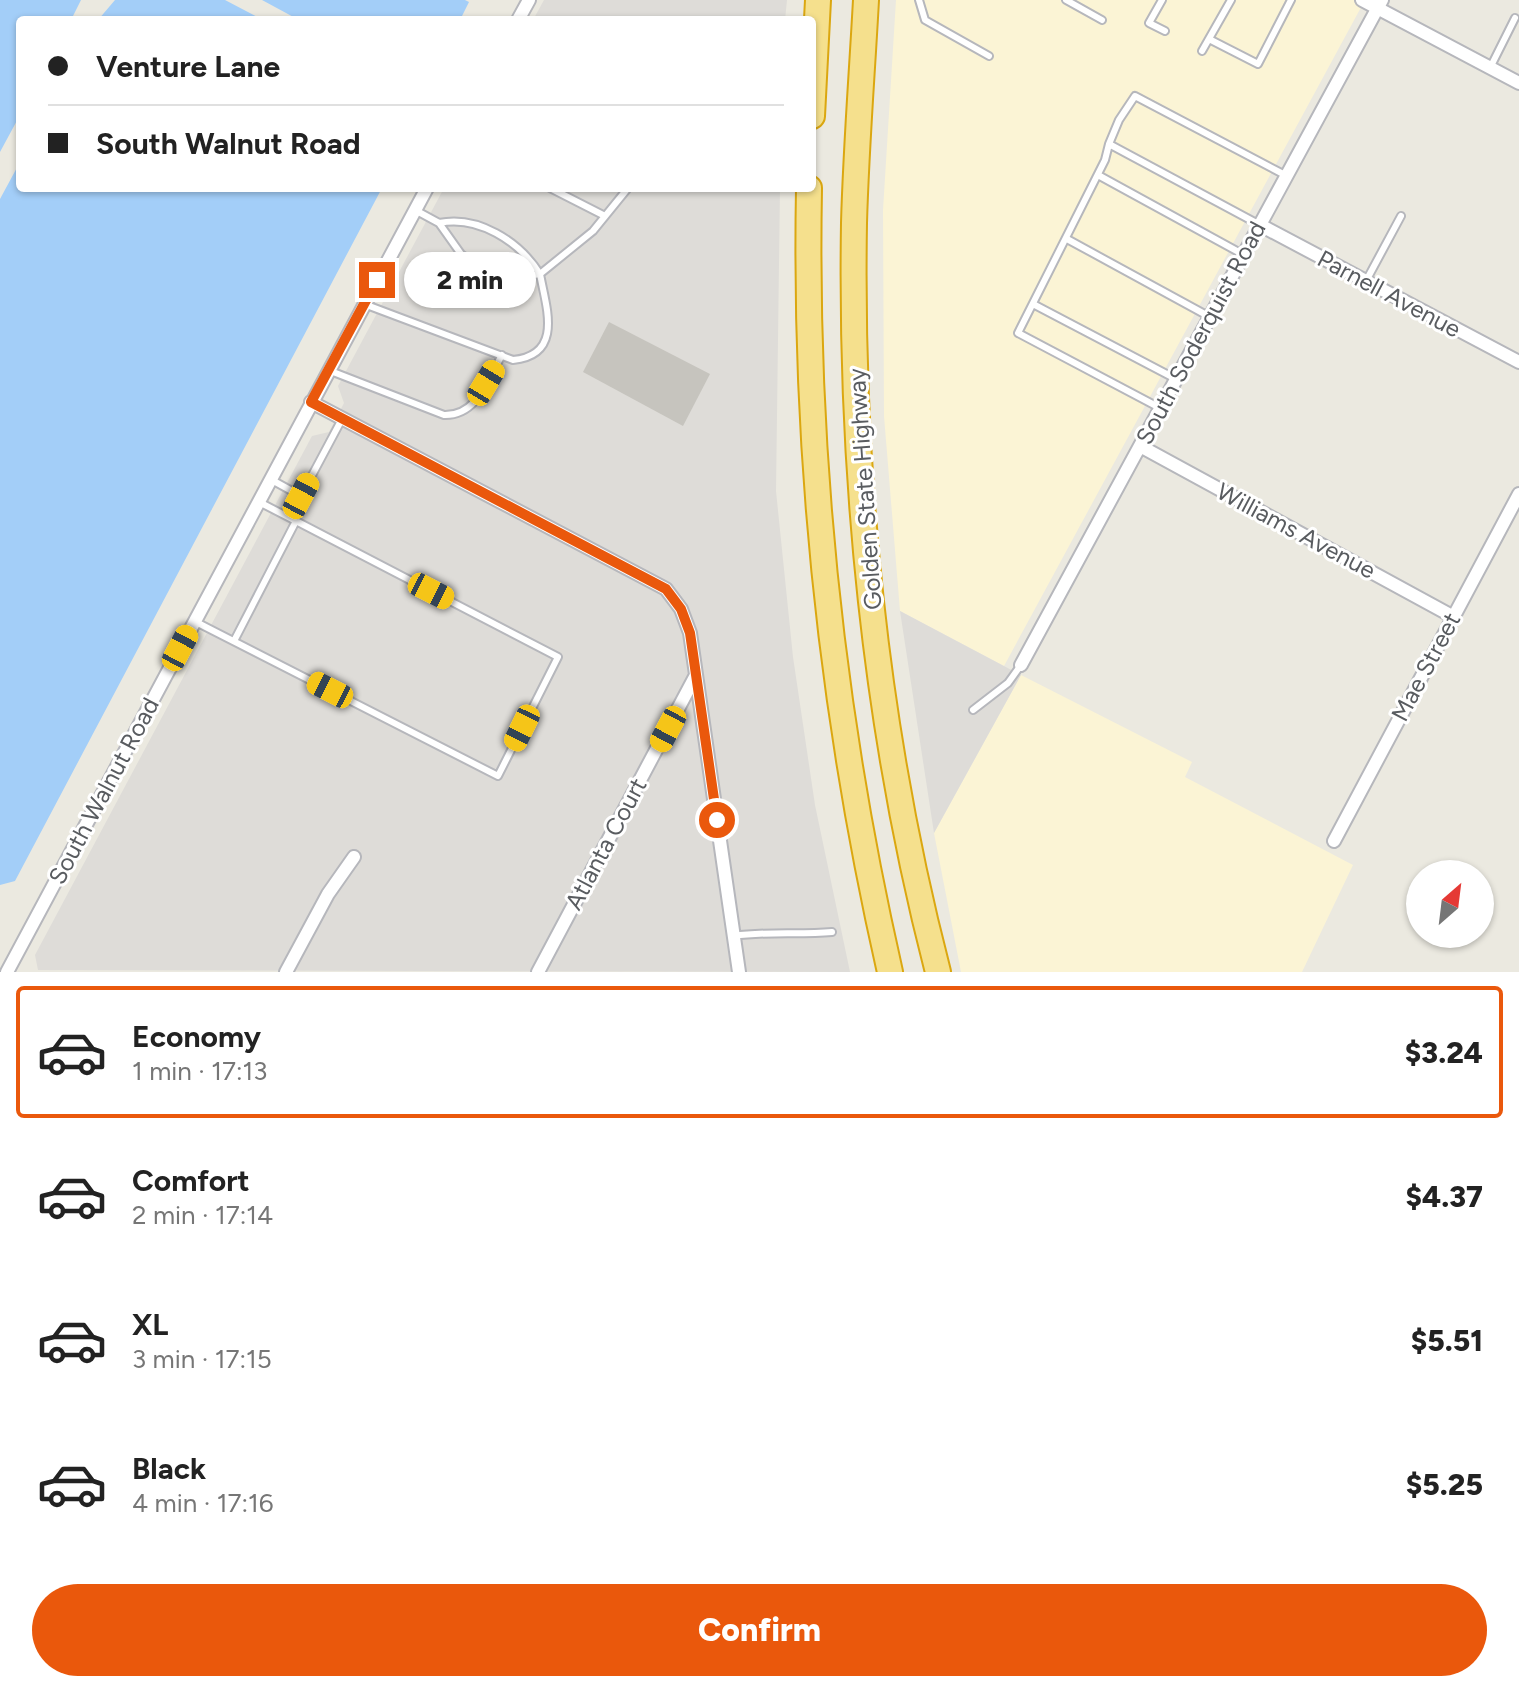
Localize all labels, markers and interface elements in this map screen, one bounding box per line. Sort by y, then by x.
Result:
text: Venture Lane [96,48,280,85]
text: South Walnut Road [96,125,361,162]
street label: South Soderquist Road [1129,216,1272,449]
street label: Parnell Avenue [1313,244,1466,343]
callout: 2 min [405,252,537,308]
route end [359,262,395,298]
text: 2 min [437,264,503,296]
car [463,356,509,410]
street label: Golden State Highway [842,367,887,611]
car [279,469,323,523]
street label: Williams Avenue [1212,477,1381,585]
car [404,569,458,613]
street label: Mae Street [1385,608,1466,726]
car [158,621,202,675]
car [303,668,357,712]
street label: South Walnut Road [42,693,165,889]
car [501,701,543,755]
car [646,702,690,756]
street label: Atlanta Court [559,773,652,915]
route start [699,802,735,838]
north arrow [1406,860,1494,948]
map controls [1406,860,1494,948]
icon: car [36,1016,108,1088]
text: Economy [132,1018,261,1055]
text: $3.24 [1405,1034,1483,1071]
text: 1 min · 17:13 [132,1055,267,1087]
icon: car [36,1160,108,1232]
text: Comfort [132,1162,250,1199]
text: $4.37 [1406,1178,1483,1215]
text: 2 min · 17:14 [132,1199,273,1231]
icon: car [36,1304,108,1376]
text: XL [132,1306,168,1343]
text: $5.51 [1411,1322,1483,1359]
text: 3 min · 17:15 [132,1343,272,1375]
icon: car [36,1448,108,1520]
text: Black [132,1450,206,1487]
text: $5.25 [1406,1466,1483,1503]
text: 4 min · 17:16 [132,1487,273,1519]
button: Confirm [32,1584,1487,1676]

